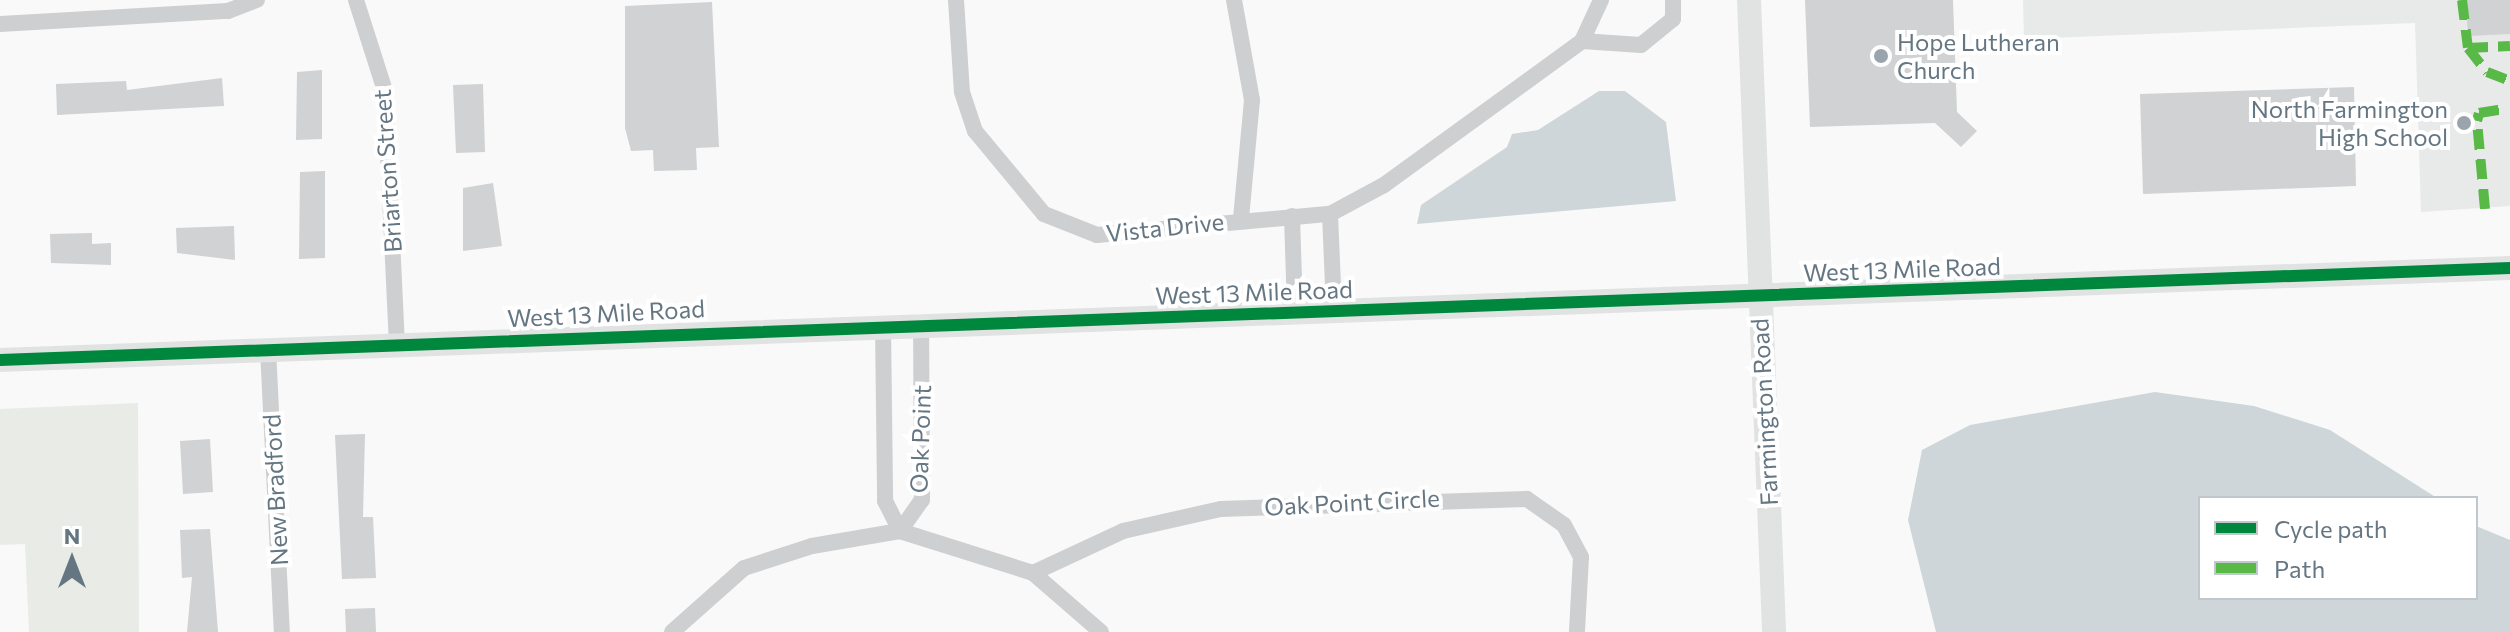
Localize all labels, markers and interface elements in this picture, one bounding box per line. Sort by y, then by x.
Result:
place label: Hope Lutheran Church [1897,28,2060,84]
marker: Hope Lutheran Church [1872,47,1890,65]
street label: Briarton Street [367,88,407,254]
place label: North Farmington High School [2251,95,2448,151]
marker: North Farmington High School [2455,114,2473,132]
street label: Vista Drive [1105,206,1225,248]
street label: West 13 Mile Road [1803,251,2001,287]
street label: West 13 Mile Road [1155,274,1353,310]
street label: West 13 Mile Road [506,293,706,333]
street label: Farmington Road [1745,318,1783,506]
street label: Oak Point [904,384,936,494]
street label: New Bradford [257,413,293,567]
street label: Oak Point Circle [1264,483,1440,521]
legend [2198,496,2478,600]
text: Cycle path [2274,514,2388,543]
north arrow [32,520,112,600]
text: N [64,522,80,549]
text: Path [2274,554,2325,583]

